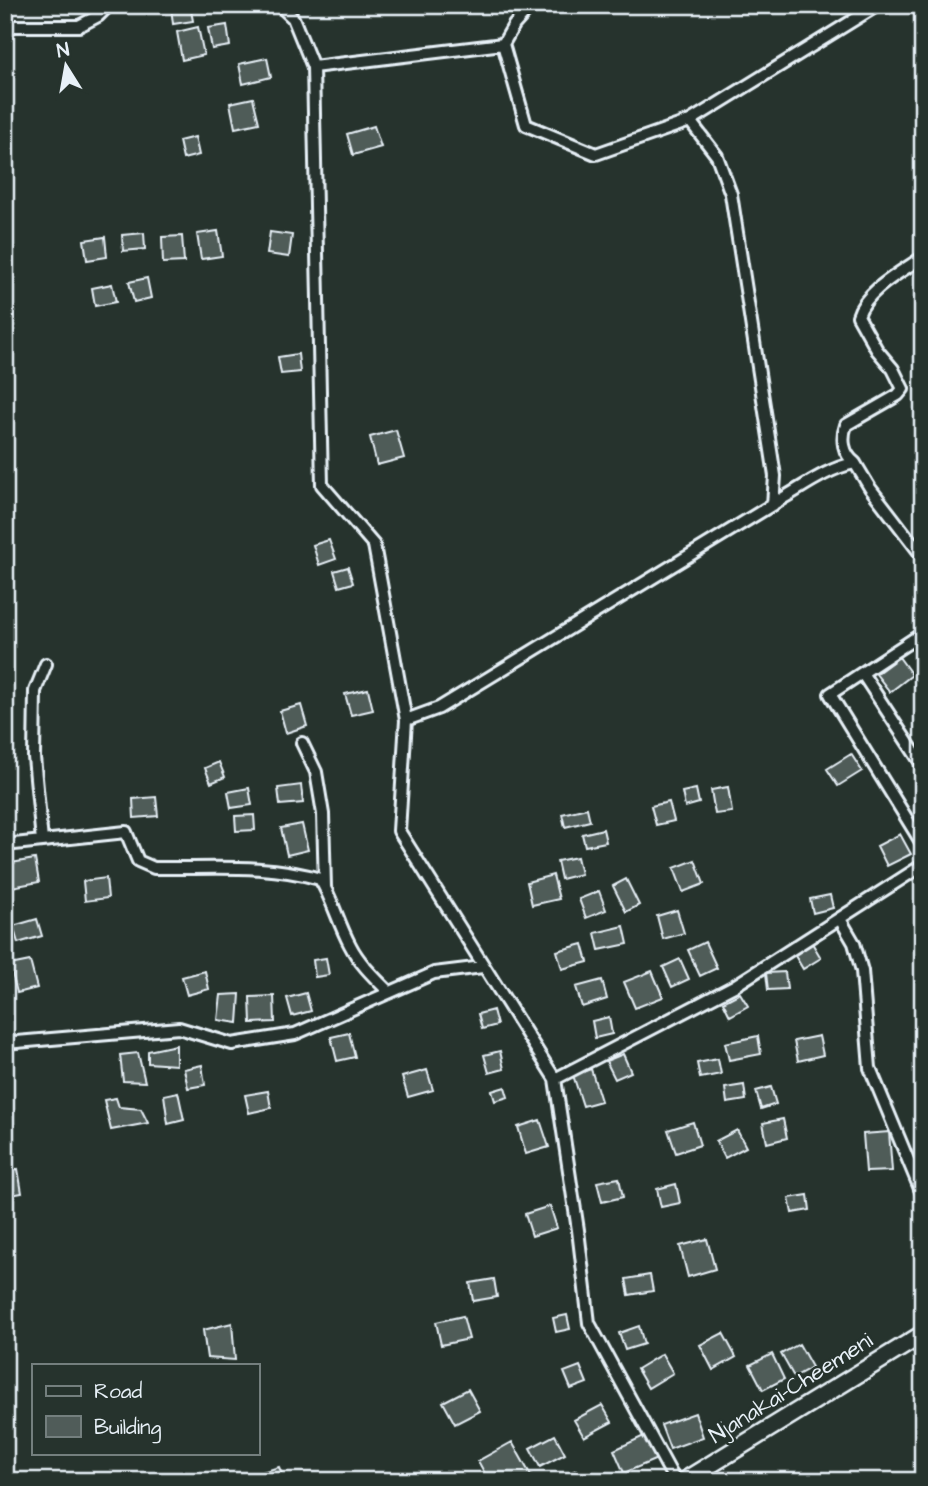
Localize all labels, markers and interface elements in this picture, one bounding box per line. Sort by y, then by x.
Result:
north arrow [32,32,102,102]
text: N [55,36,72,65]
street label: Njanakai-Cheemeni [703,1324,880,1451]
legend [32,1364,259,1454]
text: Road [94,1377,142,1406]
text: Building [94,1413,162,1444]

